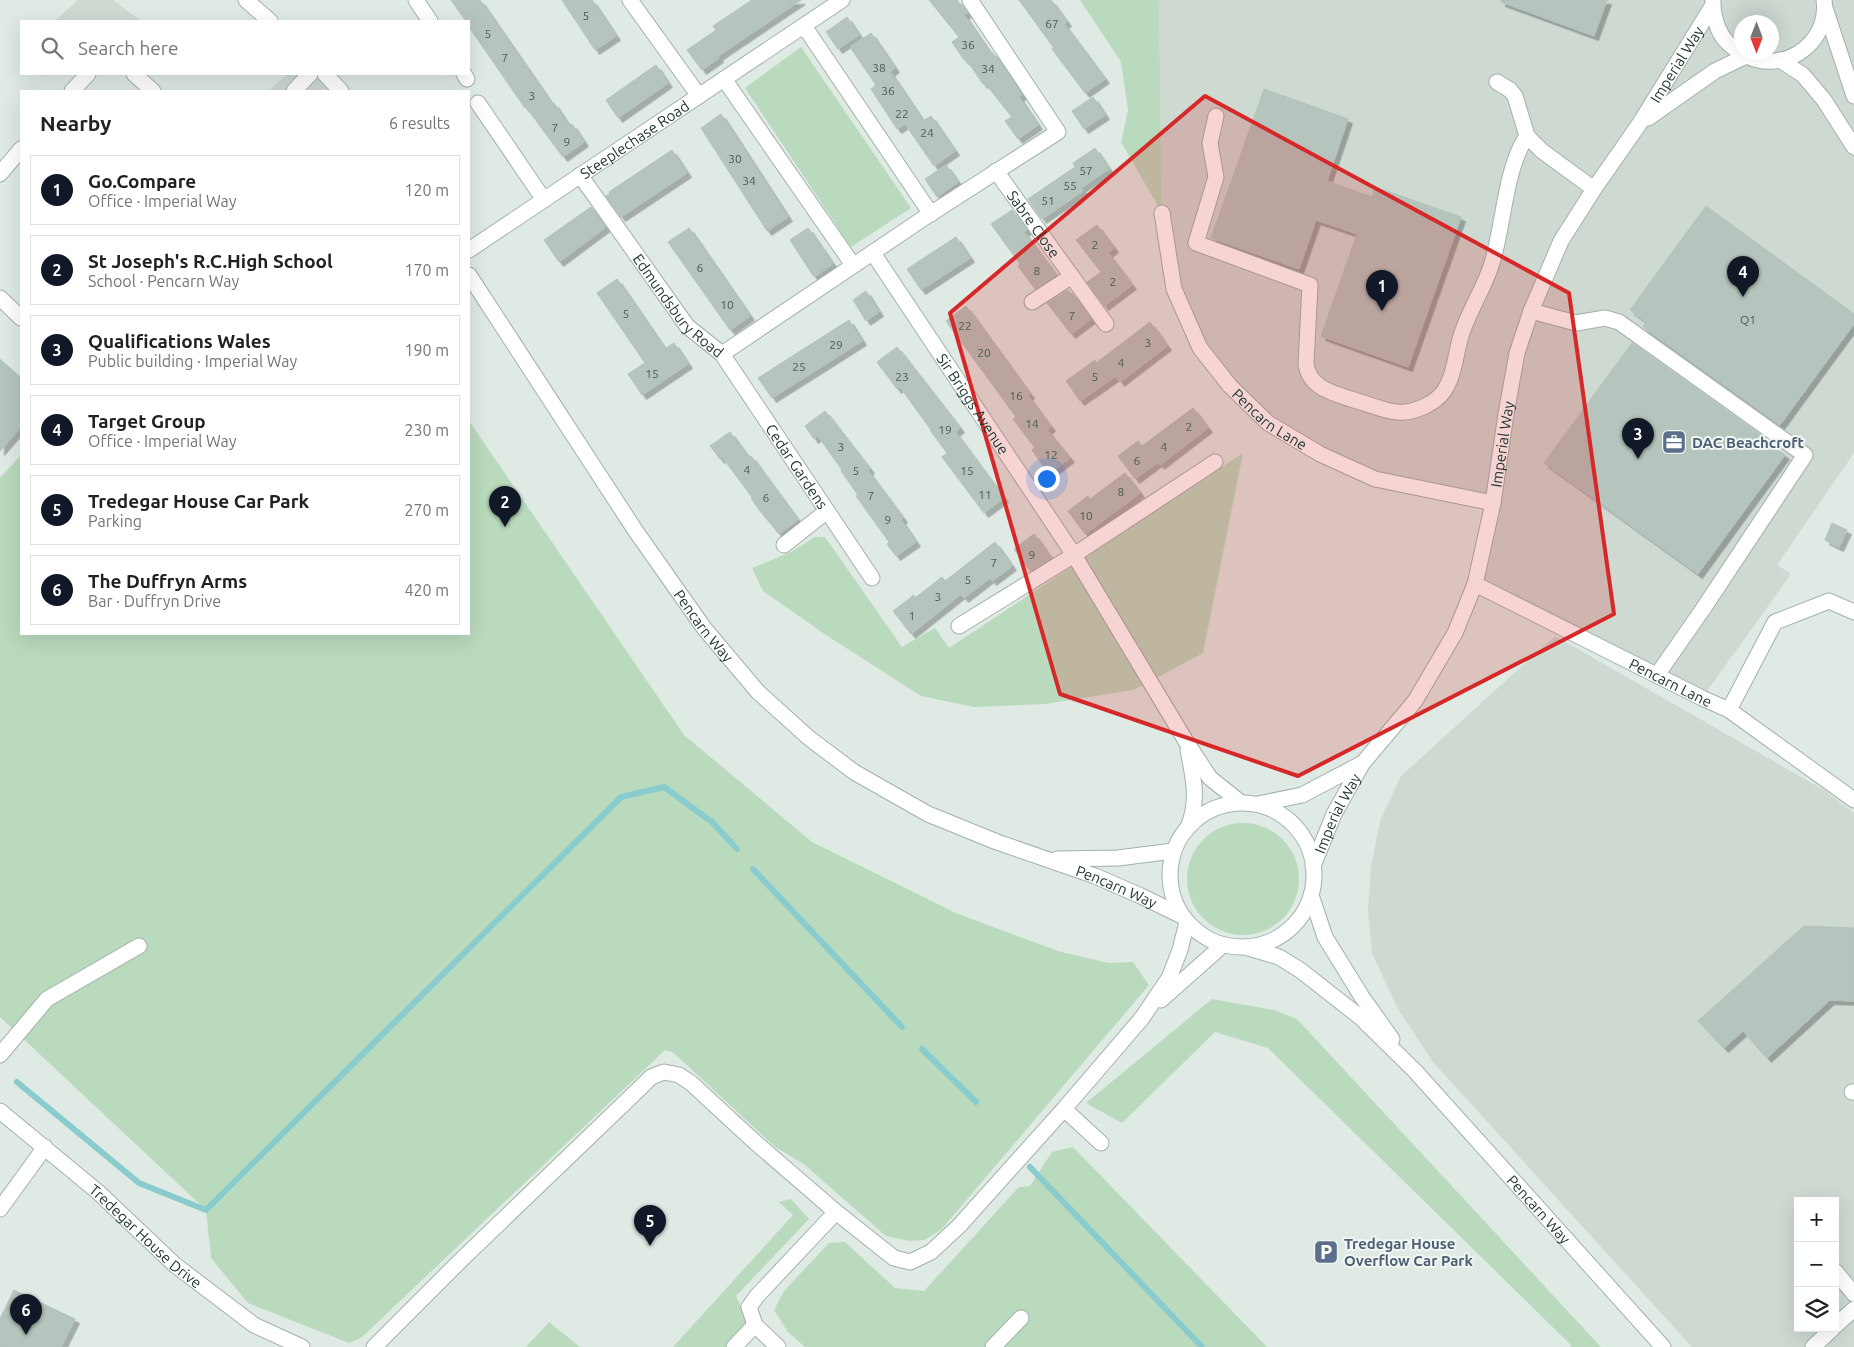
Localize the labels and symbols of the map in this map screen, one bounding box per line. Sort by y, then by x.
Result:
house number: 5 [583,9,589,22]
north arrow [1734,15,1779,60]
house number: 67 [1045,17,1059,30]
street label: Imperial Way [1646,23,1706,106]
house number: 5 [485,27,491,40]
house number: 36 [961,38,975,51]
house number: 7 [502,51,508,64]
house number: 38 [872,61,886,74]
house number: 34 [981,62,995,75]
house number: 36 [881,84,895,97]
house number: 3 [529,89,535,102]
street label: Steeplechase Road [577,97,692,182]
house number: 22 [895,107,909,120]
house number: 7 [552,121,558,134]
house number: 24 [920,126,934,139]
house number: 9 [564,135,570,148]
house number: 30 [728,152,742,165]
house number: 57 [1079,164,1093,177]
house number: 34 [742,174,756,187]
house number: 55 [1063,179,1077,192]
street label: Sabre Close [1004,187,1064,261]
house number: 51 [1041,194,1055,207]
house number: 2 [1092,238,1098,251]
street label: Edmundsbury Road [630,250,727,360]
pin: 4 [1727,256,1759,297]
house number: 6 [697,261,704,274]
house number: 8 [1034,264,1041,277]
pin: 1 [1366,270,1398,311]
house number: 2 [1110,275,1116,288]
house number: 10 [720,298,734,311]
house number: 5 [623,307,629,320]
house number: 7 [1069,309,1075,322]
house number: Q1 [1740,313,1756,326]
house number: 22 [958,319,972,332]
house number: 3 [1145,336,1151,349]
house number: 29 [829,338,843,351]
house number: 20 [977,346,991,359]
street label: Sir Briggs Avenue [934,350,1013,457]
house number: 4 [1118,356,1125,369]
house number: 25 [792,360,806,373]
house number: 15 [645,367,659,380]
house number: 23 [895,370,909,383]
house number: 5 [1092,370,1098,383]
street label: Pencarn Lane [1229,385,1310,453]
house number: 16 [1009,389,1023,402]
street label: Imperial Way [1487,400,1517,488]
house number: 14 [1025,417,1039,430]
pin: 3 [1622,418,1654,459]
street label: Cedar Gardens [763,420,832,512]
house number: 2 [1186,420,1192,433]
house number: 19 [938,423,952,436]
office icon: DAC Beachcroft [1661,429,1687,455]
place label: DAC Beachcroft [1692,434,1804,451]
house number: 3 [838,440,844,453]
house number: 4 [1161,440,1168,453]
house number: 12 [1044,448,1058,461]
house number: 6 [1134,454,1141,467]
house number: 4 [744,463,751,476]
house number: 5 [853,464,859,477]
house number: 15 [960,464,974,477]
your location [1034,466,1060,492]
house number: 8 [1118,485,1125,498]
pin: 2 [489,486,521,527]
house number: 11 [978,488,992,501]
house number: 7 [868,489,874,502]
house number: 6 [763,491,770,504]
house number: 10 [1079,509,1093,522]
house number: 9 [885,513,891,526]
house number: 9 [1029,548,1035,561]
house number: 7 [991,556,997,569]
house number: 5 [965,573,971,586]
street label: Pencarn Way [671,586,737,665]
house number: 3 [935,590,941,603]
house number: 1 [909,609,915,622]
street label: Pencarn Lane [1627,654,1715,710]
street label: Imperial Way [1311,770,1364,856]
street label: Pencarn Way [1074,862,1160,911]
street label: Pencarn Way [1504,1171,1574,1247]
street label: Tredegar House Drive [86,1180,205,1291]
pin: 5 [634,1205,666,1246]
place label: Tredegar House Overflow Car Park [1344,1235,1473,1269]
parking icon: Tredegar House Overflow Car Park [1313,1239,1339,1265]
pin: 6 [10,1294,42,1335]

